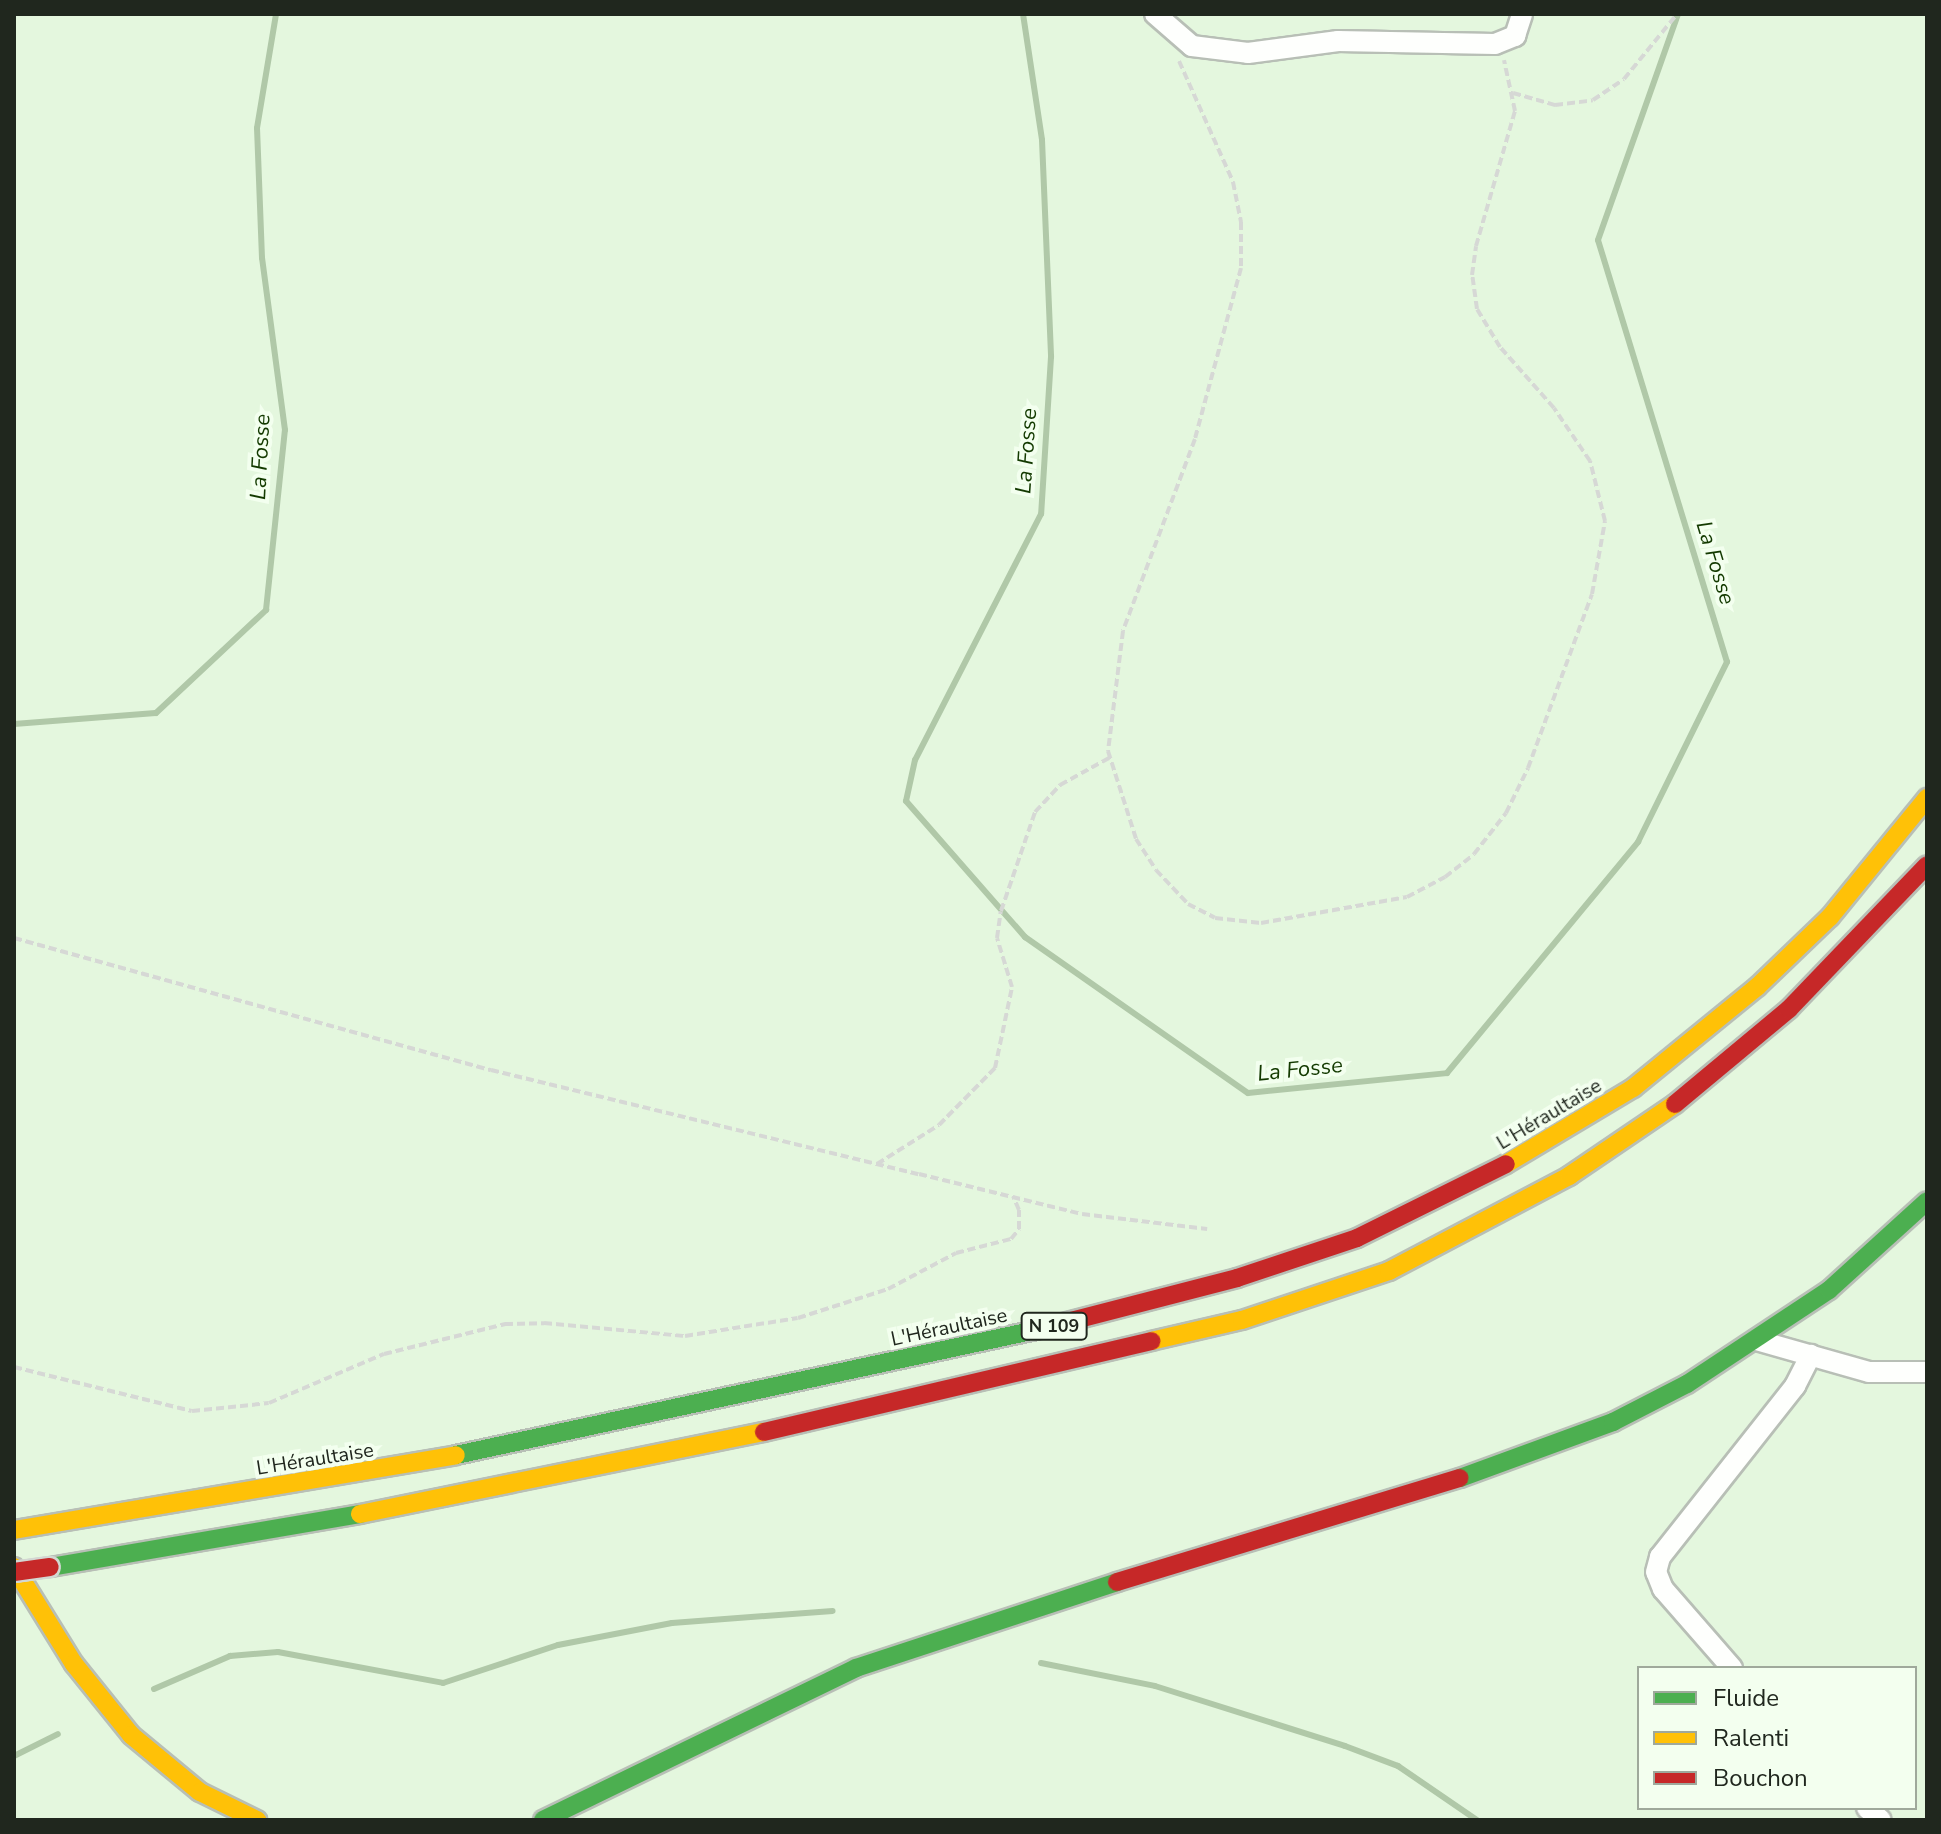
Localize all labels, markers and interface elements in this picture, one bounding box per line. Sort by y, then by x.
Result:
water label: La Fosse [1011,407,1043,495]
water label: La Fosse [246,413,276,501]
water label: La Fosse [1690,518,1740,608]
water label: La Fosse [1256,1052,1344,1088]
street label: L'Héraultaise [1492,1073,1606,1155]
street label: L'Héraultaise [889,1303,1009,1351]
road number: N 109 [1020,1312,1088,1340]
street label: L'Héraultaise [255,1438,375,1480]
legend [1637,1666,1917,1810]
text: Fluide [1713,1682,1779,1714]
text: Ralenti [1713,1722,1789,1754]
text: Bouchon [1713,1762,1808,1794]

